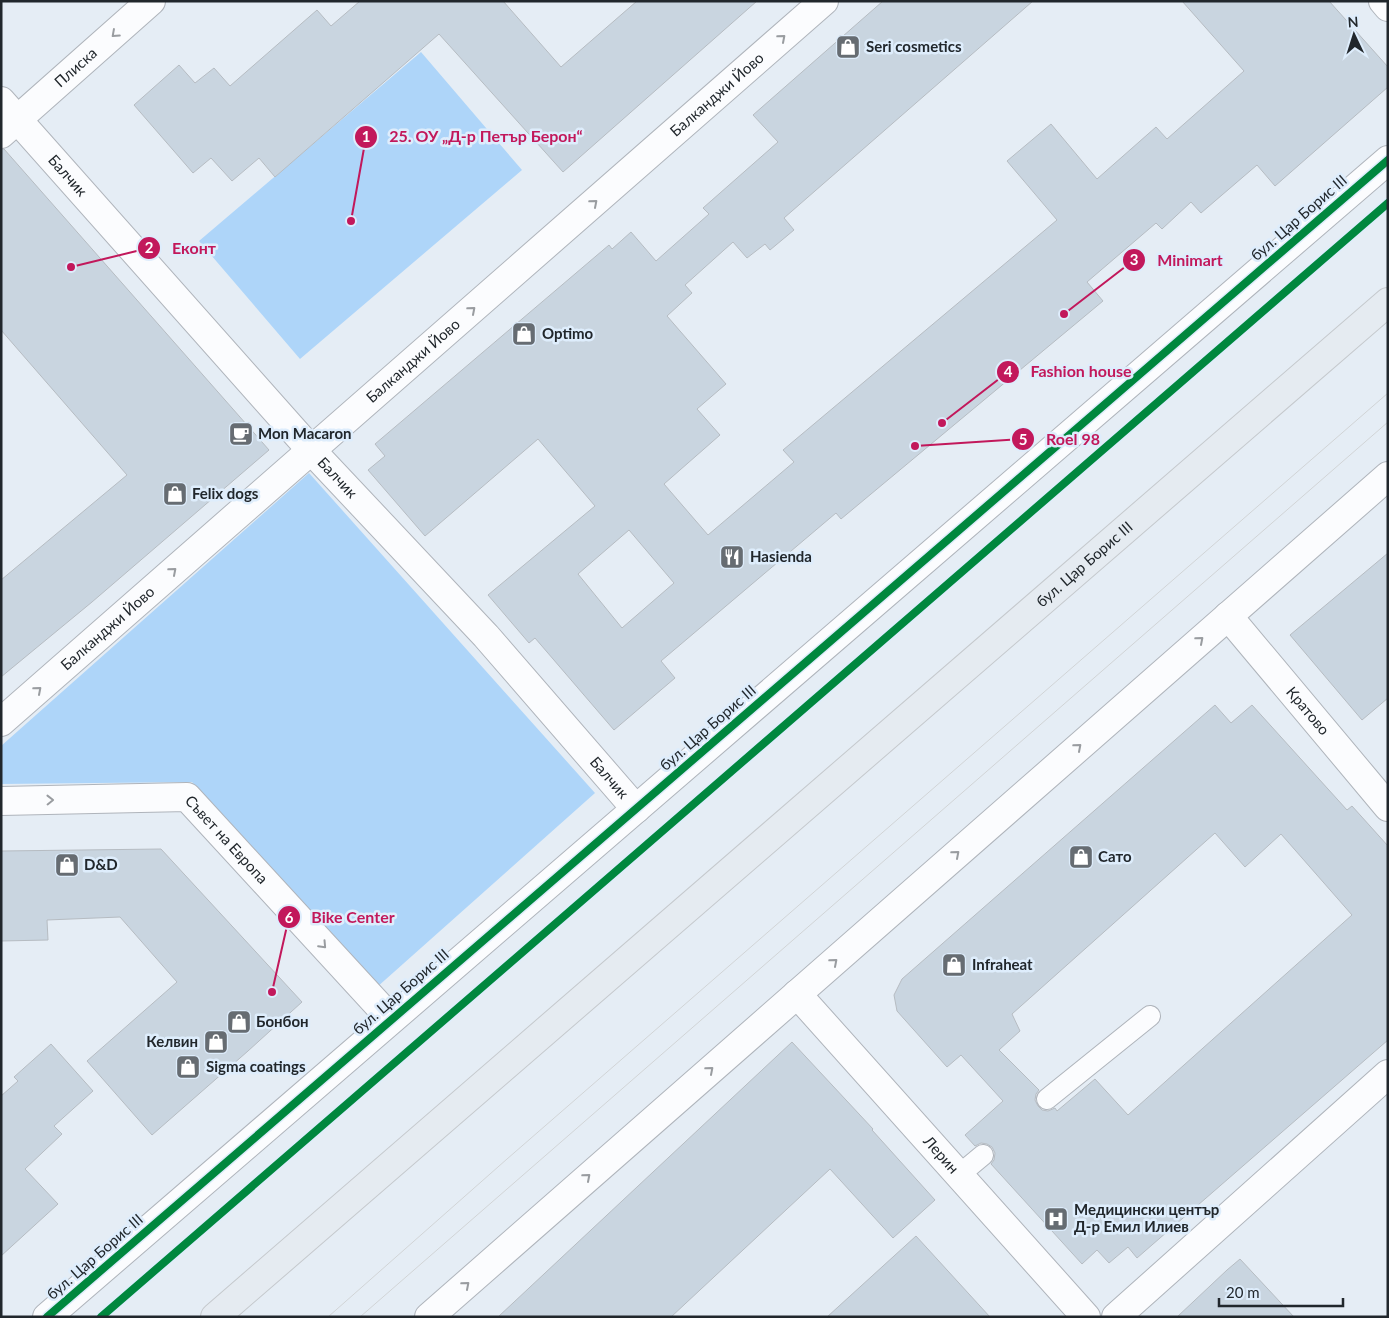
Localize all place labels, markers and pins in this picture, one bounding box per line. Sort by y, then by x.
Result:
shop icon: Seri cosmetics [835,34,861,60]
place label: Seri cosmetics [866,37,962,55]
callout: 25. ОУ „Д-р Петър Берон“ [354,121,593,152]
callout: Еконт [137,233,226,264]
callout: Minimart [1122,245,1232,276]
shop icon: Optimo [511,321,537,347]
place label: Optimo [542,324,594,342]
callout: Fashion house [996,356,1142,387]
cafe icon: Mon Macaron [228,421,254,447]
place label: Mon Macaron [258,424,352,442]
callout: Roel 98 [1011,424,1109,455]
shop icon: Felix dogs [162,481,188,507]
place label: Felix dogs [192,484,259,502]
restaurant icon: Hasienda [719,544,745,570]
place label: Hasienda [750,547,812,565]
shop icon: Сато [1068,844,1094,870]
place label: Сато [1098,847,1132,865]
shop icon: D&D [54,852,80,878]
place label: D&D [84,855,118,873]
callout: Bike Center [277,902,405,933]
shop icon: Infraheat [941,952,967,978]
place label: Infraheat [972,955,1033,973]
shop icon: Бонбон [226,1009,252,1035]
place label: Бонбон [256,1012,309,1030]
shop icon: Келвин [203,1029,229,1055]
place label: Келвин [146,1032,198,1050]
shop icon: Sigma coatings [175,1054,201,1080]
place label: Sigma coatings [206,1057,306,1075]
place label: Медицински център Д-р Емил Илиев [1074,1200,1219,1235]
hospital icon: Медицински център Д-р Емил Илиев [1043,1206,1069,1232]

